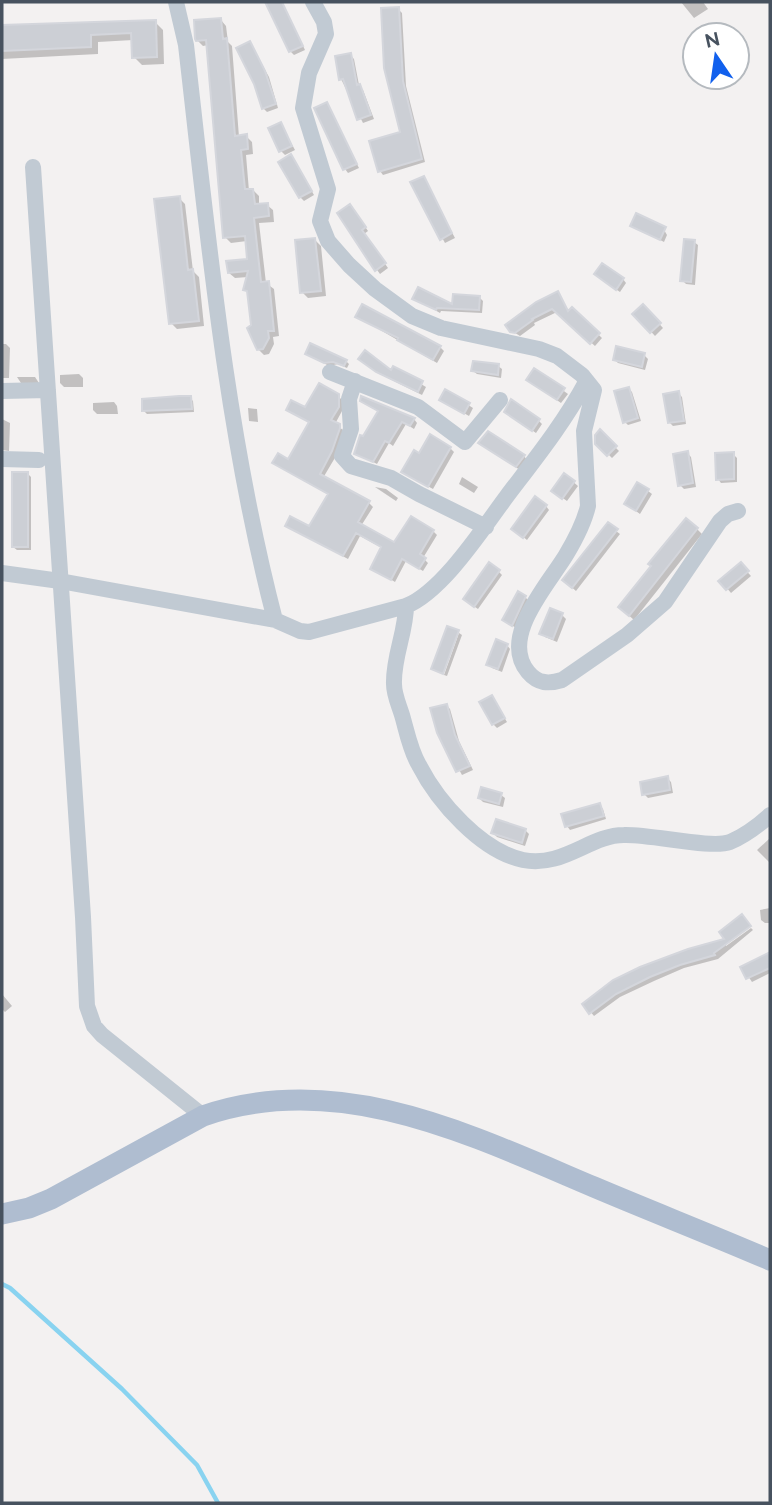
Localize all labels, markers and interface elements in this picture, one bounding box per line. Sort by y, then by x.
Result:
north arrow [681,21,751,91]
text: N [703,27,722,52]

